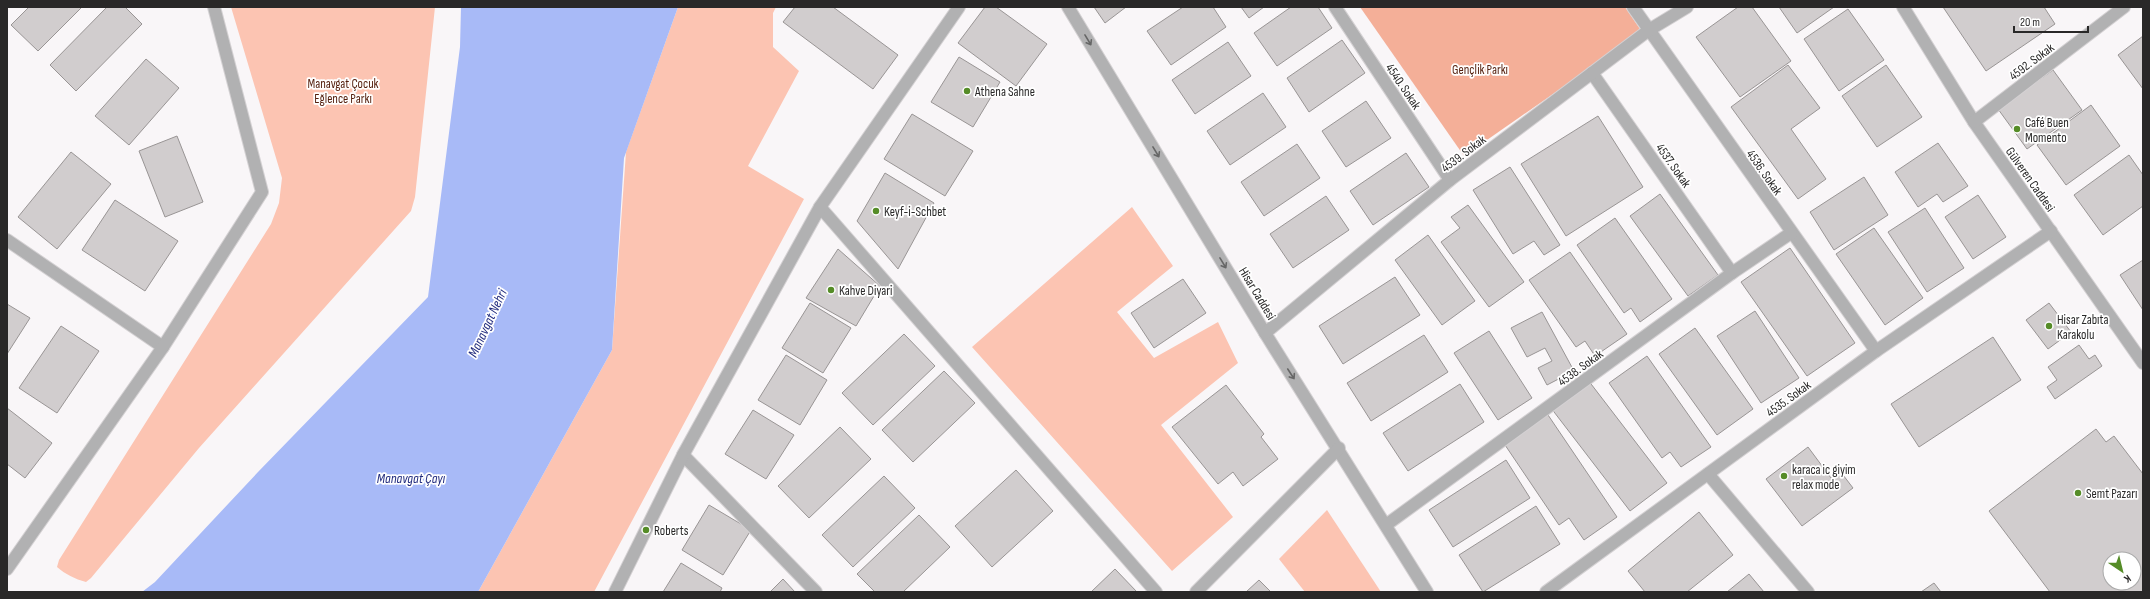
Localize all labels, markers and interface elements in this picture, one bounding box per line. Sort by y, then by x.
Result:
scale bar [2014,8,2088,34]
text: 20 m [2020,15,2040,30]
one-way arrow [1085,34,1093,46]
street label: 4592. Sokak [2006,40,2057,84]
street label: 4540. Sokak [1382,61,1424,113]
park label: Gençlik Parkı [1452,62,1508,78]
park label: Manavgat Çocuk Eğlence Parkı [307,76,379,107]
place label: Athena Sahne [974,84,1035,100]
marker: Athena Sahne [962,86,972,96]
place label: Café Buen Momento [2025,115,2069,146]
marker: Café Buen Momento [2012,124,2022,134]
street label: 4539. Sokak [1438,132,1489,176]
street label: 4537. Sokak [1652,140,1694,191]
street label: Gülveren Caddesi [2002,144,2058,215]
one-way arrow [1152,146,1160,158]
street label: 4536. Sokak [1743,147,1786,198]
place label: Keyf-i-Schbet [884,204,946,220]
marker: Keyf-i-Schbet [871,206,881,216]
one-way arrow [1219,257,1227,269]
street label: Hisar Caddesi [1235,264,1279,323]
place label: Kahve Diyari [839,283,892,299]
marker: Kahve Diyari [826,285,836,295]
water label: Manavgat Nehri [464,286,511,360]
place label: Hisar Zabıta Karakolu [2057,312,2108,343]
marker: Hisar Zabıta Karakolu [2044,321,2054,331]
street label: 4538. Sokak [1555,346,1606,390]
one-way arrow [1287,368,1295,379]
street label: 4535. Sokak [1763,377,1814,420]
place label: karaca ic giyim relax mode [1792,462,1856,493]
water label: Manavgat Çayı [377,470,446,487]
marker: karaca ic giyim relax mode [1779,471,1789,481]
place label: Semt Pazarı [2086,486,2137,502]
marker: Semt Pazarı [2073,488,2083,498]
place label: Roberts [654,523,689,539]
marker: Roberts [641,525,651,535]
north arrow [2102,551,2142,591]
text: K [2121,572,2133,586]

